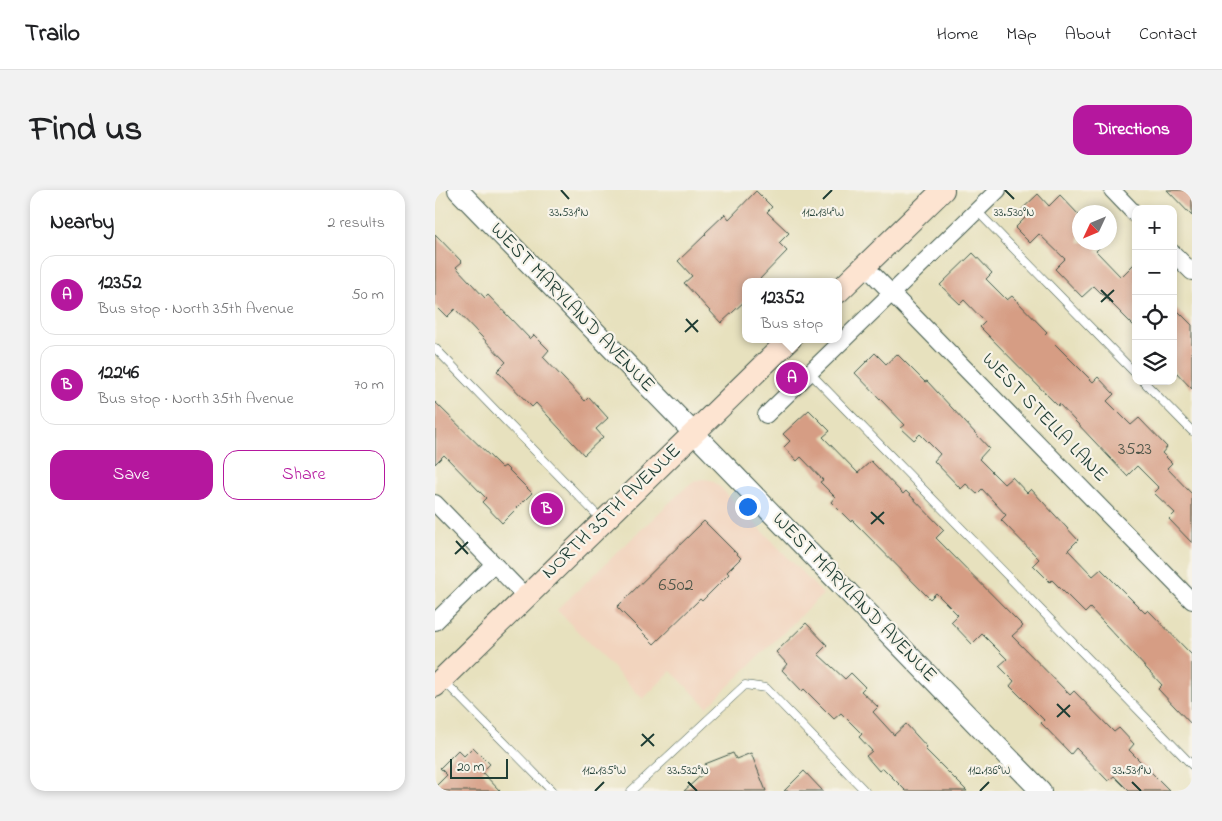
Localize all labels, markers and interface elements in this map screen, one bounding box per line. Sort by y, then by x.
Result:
text: Trailo [25,17,80,52]
text: Home [937,22,978,48]
text: Map [1006,22,1037,48]
text: About [1065,22,1111,48]
text: Contact [1139,22,1197,48]
text: Find us [30,105,142,156]
button: Directions [1073,105,1192,155]
text: 33.531°N [549,204,589,222]
text: 112.134°W [802,204,844,222]
text: 33.530°N [994,204,1034,222]
north arrow [1072,205,1117,250]
map controls [1132,205,1177,385]
button: + [1132,205,1177,250]
text: Nearby [50,208,114,238]
text: 2 results [327,211,385,235]
street label: WEST MARYLAND AVENUE [483,216,661,400]
button: − [1132,250,1177,295]
text: 12352 [98,270,142,297]
popup [742,278,842,343]
text: A [62,283,72,307]
text: 50 m [352,283,384,307]
text: 12352 [761,285,804,312]
button: locate [1132,295,1177,340]
text: Bus stop · North 35th Avenue [98,297,294,321]
text: Bus stop [761,312,823,336]
button: layers [1132,340,1177,385]
street label: WEST STELLA LANE [974,346,1114,490]
pin: A [776,359,808,397]
text: 12246 [98,360,139,387]
text: B [62,373,72,397]
text: 70 m [354,373,384,397]
text: Bus stop · North 35th Avenue [98,387,294,411]
street label: NORTH 35TH AVENUE [536,437,688,587]
house number: 3523 [1118,437,1152,463]
button: Save [50,450,213,500]
button: Share [223,450,385,500]
pin: B [531,490,563,528]
your location [735,494,761,520]
street label: WEST MARYLAND AVENUE [765,506,943,690]
house number: 6502 [659,573,694,599]
scale bar [450,756,507,779]
text: 20 m [457,757,484,778]
text: 112.135°W [582,762,626,780]
text: 33.532°N [667,762,709,780]
text: 112.136°W [968,762,1010,780]
text: 33.531°N [1112,762,1152,780]

